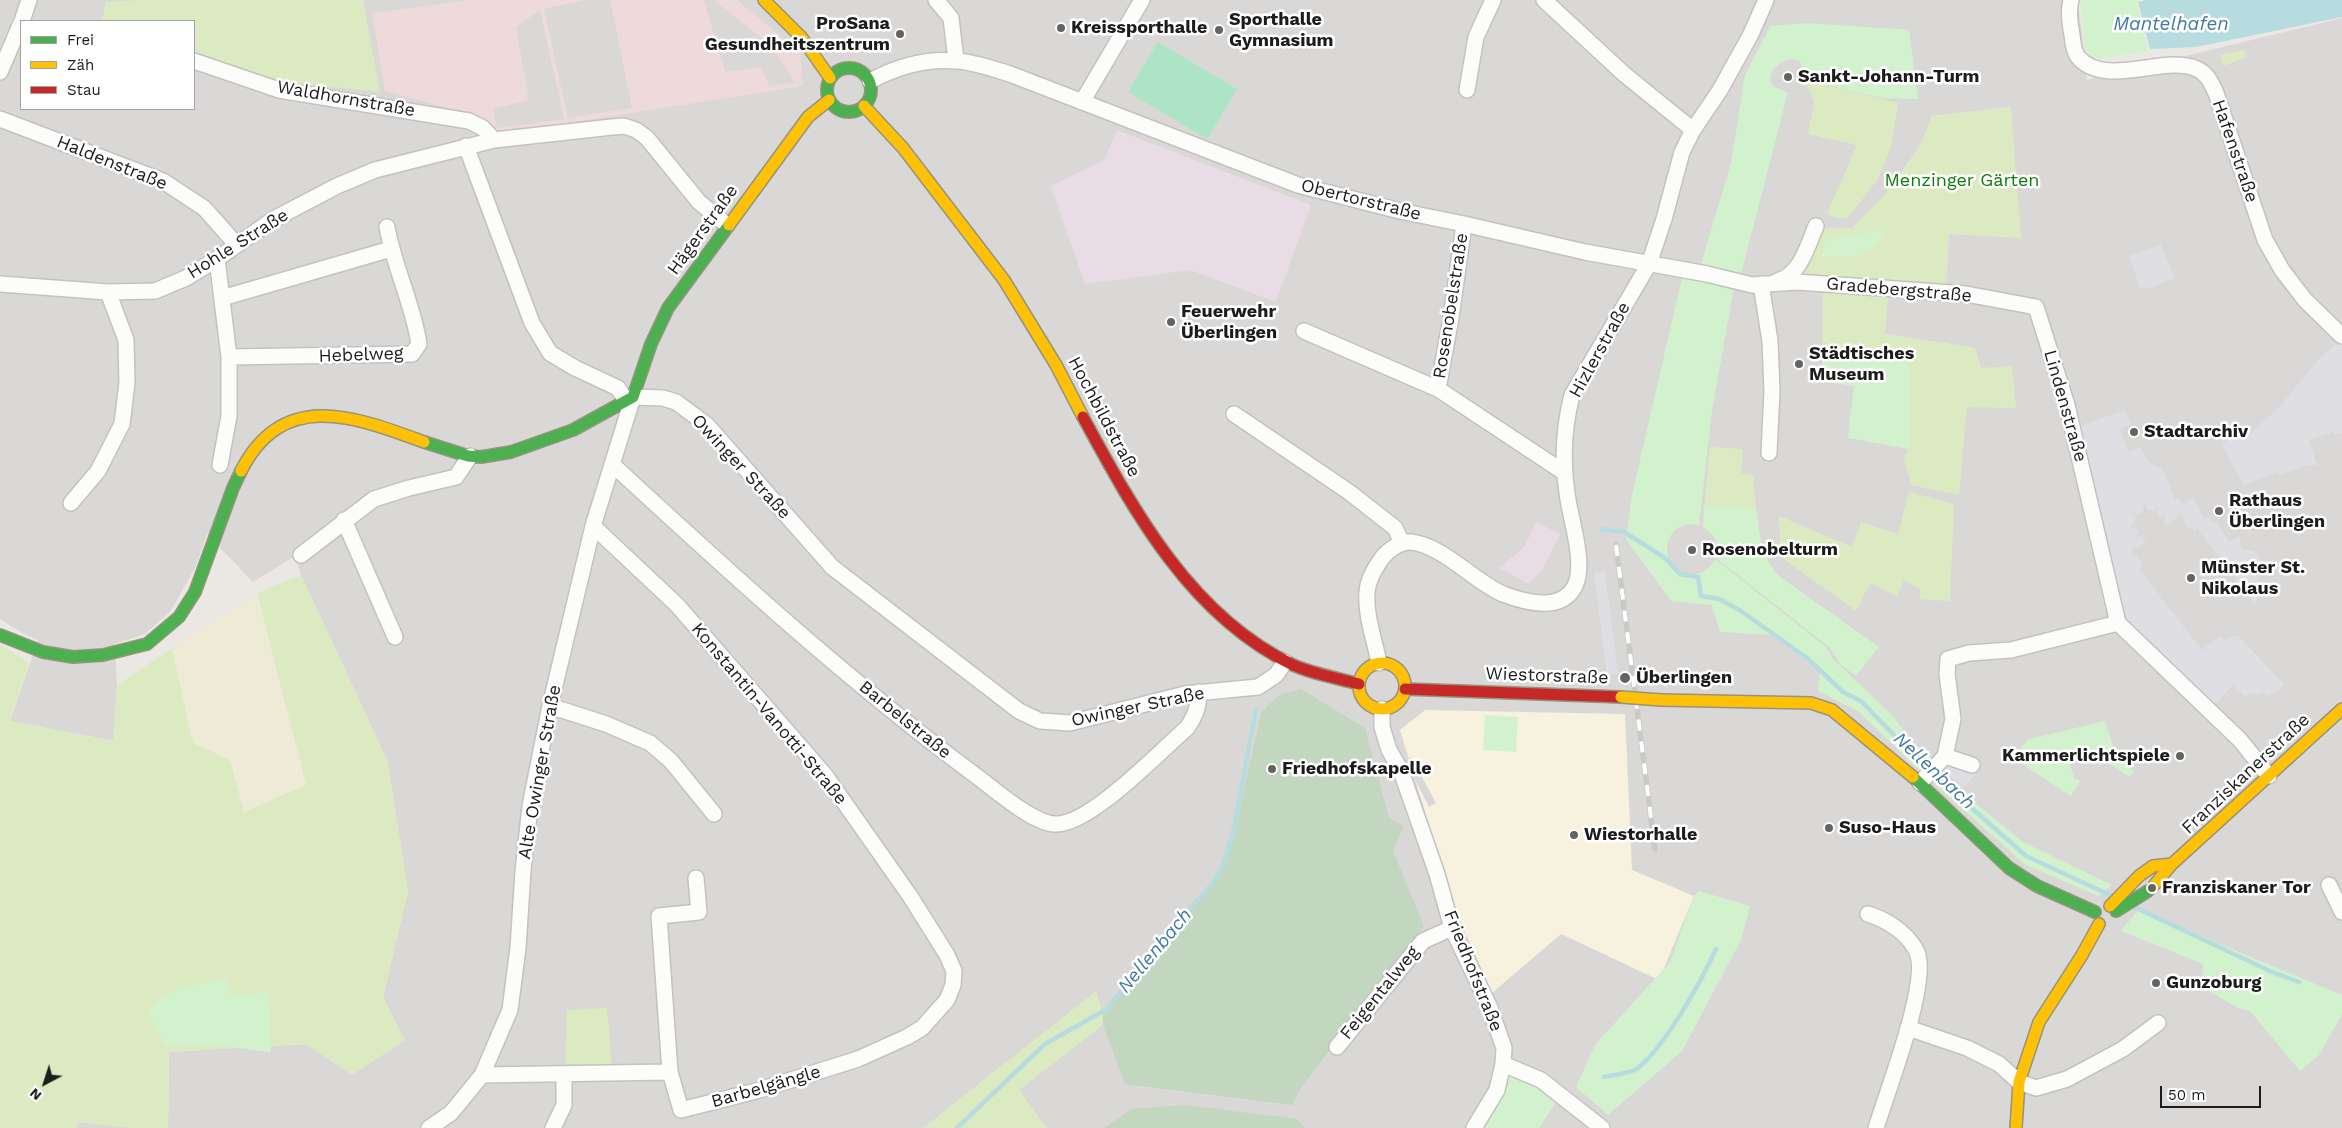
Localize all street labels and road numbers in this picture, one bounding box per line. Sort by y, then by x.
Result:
street label: Waldhornstraße [275,76,417,122]
street label: Hafenstraße [2207,97,2263,205]
street label: Haldenstraße [54,131,170,195]
street label: Obertorstraße [1299,175,1423,225]
street label: Hägerstraße [663,181,743,279]
street label: Hohle Straße [184,204,292,284]
street label: Rosenobelstraße [1429,232,1473,380]
street label: Gradebergstraße [1825,273,1973,307]
street label: Hizlerstraße [1565,298,1635,402]
street label: Hebelweg [318,343,404,367]
street label: Lindenstraße [2039,348,2091,464]
street label: Hochbildstraße [1063,353,1145,481]
street label: Owinger Straße [687,410,795,524]
street label: Konstantin-Vanotti-Straße [687,619,851,809]
street label: Wiestorstraße [1485,663,1609,689]
street label: Barbelstraße [855,676,955,764]
street label: Owinger Straße [1069,682,1207,732]
street label: Alte Owinger Straße [514,683,566,861]
street label: Franziskanerstraße [2178,709,2314,839]
street label: Friedhofstraße [1439,907,1507,1035]
street label: Feigentalweg [1336,942,1424,1044]
street label: Barbelgängle [709,1061,823,1113]

